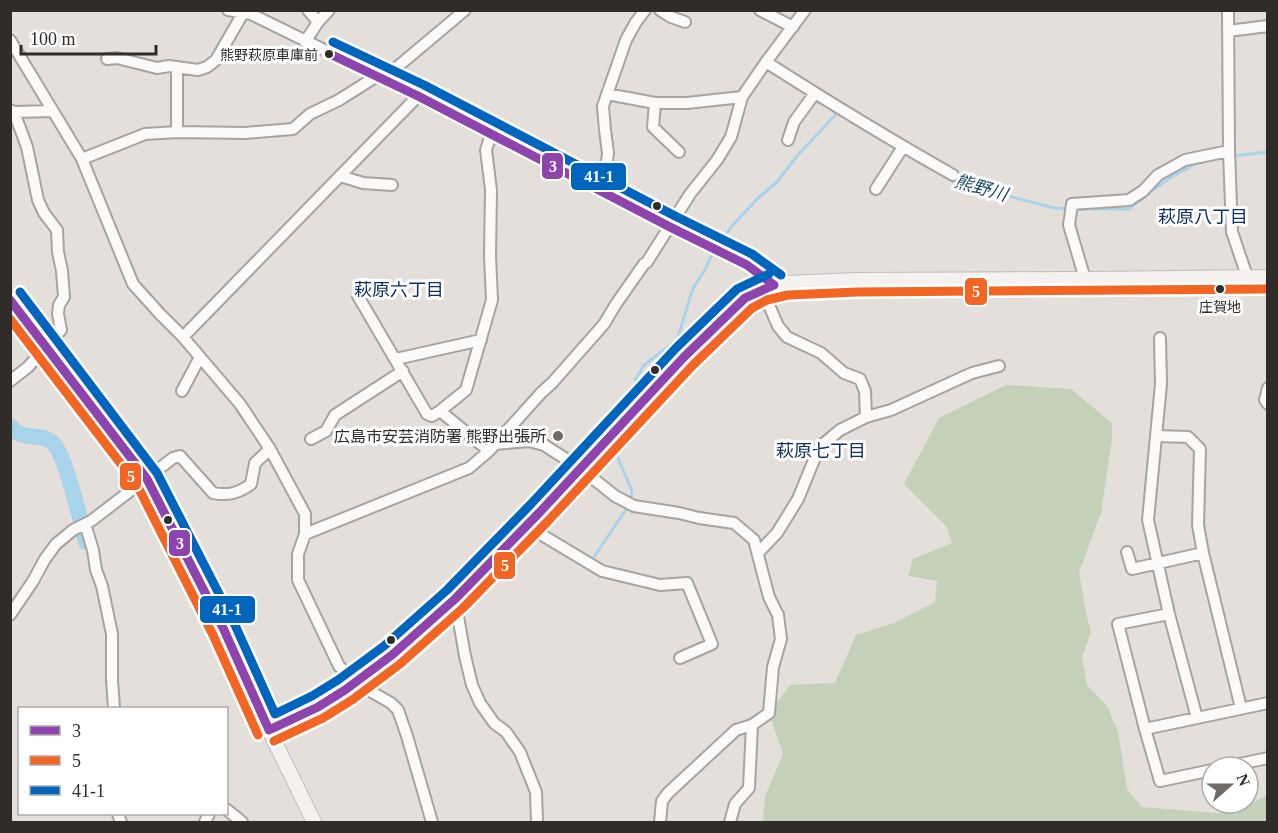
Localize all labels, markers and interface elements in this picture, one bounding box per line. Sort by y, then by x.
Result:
scale bar [21,18,156,56]
text: 100 m [30,29,76,49]
place label: 熊野萩原車庫前 [220,47,318,63]
marker: 熊野萩原車庫前 [323,48,335,60]
line badge: 3 [541,152,564,180]
text: 3 [549,158,557,175]
line badge: 41-1 [570,162,627,191]
text: 41-1 [584,168,614,185]
water label: 熊野川 [952,171,1012,206]
unlabelled marker [651,200,663,212]
district label: 萩原八丁目 [1158,207,1248,227]
line badge: 5 [964,277,988,306]
district label: 萩原六丁目 [354,280,444,300]
text: 5 [972,283,980,300]
marker: 庄賀地 [1214,283,1226,295]
place label: 庄賀地 [1199,300,1241,315]
unlabelled marker [649,364,661,376]
place label: 広島市安芸消防署 熊野出張所 [334,428,546,445]
marker: 広島市安芸消防署 熊野出張所 [551,429,565,443]
district label: 萩原七丁目 [776,441,866,461]
line badge: 5 [119,462,142,491]
text: 5 [127,468,135,485]
unlabelled marker [162,514,174,526]
line badge: 3 [168,529,191,557]
text: 3 [176,535,184,552]
line badge: 5 [493,551,516,580]
text: 5 [501,557,509,574]
line badge: 41-1 [199,595,256,624]
text: 41-1 [212,601,242,618]
unlabelled marker [385,634,397,646]
legend [18,707,228,815]
text: 3 [72,721,81,741]
text: 5 [72,751,81,771]
north arrow [1200,755,1260,815]
text: N [1234,771,1254,789]
text: 41-1 [72,781,105,801]

